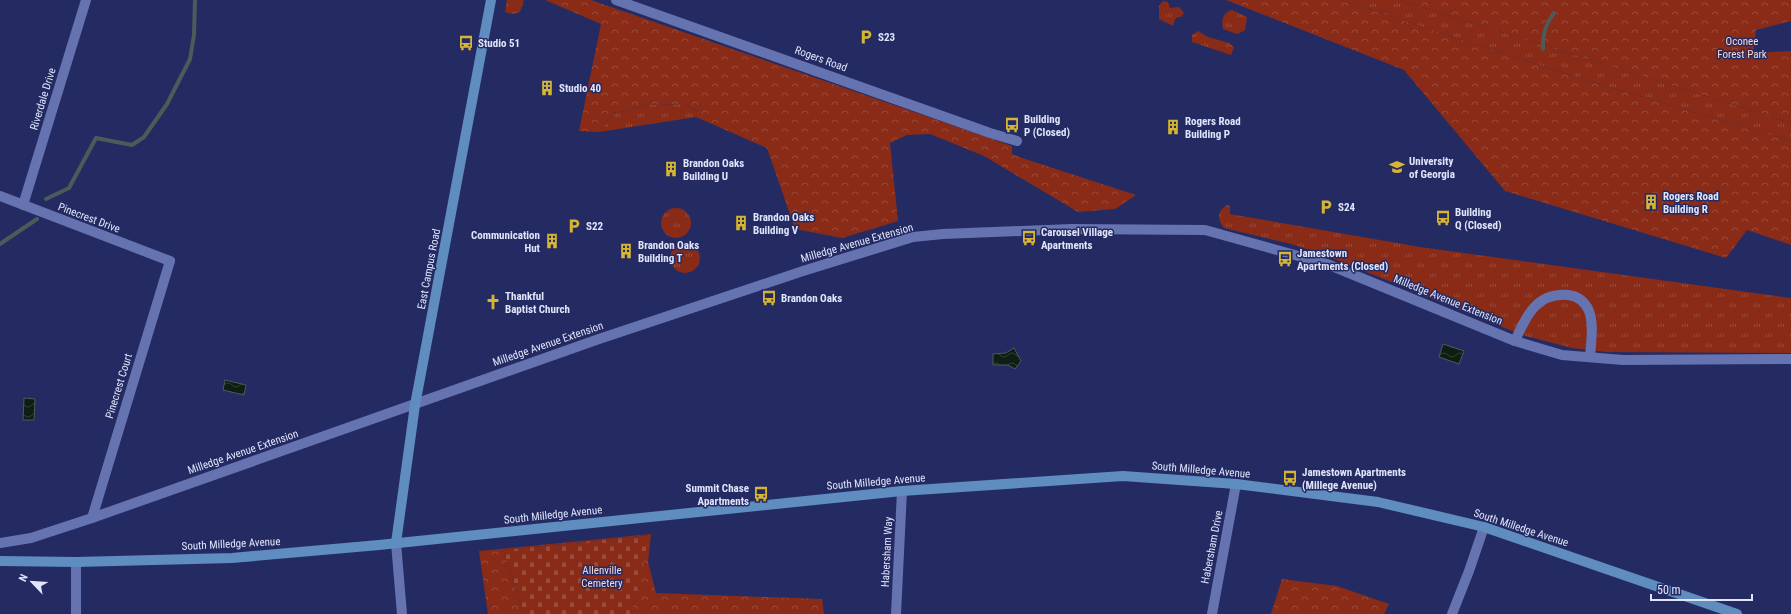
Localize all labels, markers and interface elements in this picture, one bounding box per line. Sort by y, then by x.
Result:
parking icon: S23 [857,28,875,46]
place label: S23 [878,31,895,44]
bus stop icon: Studio 51 [457,34,475,52]
park label: Oconee Forest Park [1717,35,1767,61]
place label: Studio 51 [478,37,520,50]
street label: Rogers Road [793,43,849,75]
street label: Riverdale Drive [27,66,59,132]
building icon: Studio 40 [538,79,556,97]
place label: Studio 40 [559,82,602,95]
place label: Building P (Closed) [1024,113,1070,139]
place label: Rogers Road Building P [1185,115,1241,141]
bus stop icon: Building P (Closed) [1003,116,1021,134]
building icon: Rogers Road Building P [1164,118,1182,136]
place label: University of Georgia [1409,155,1455,181]
place label: Brandon Oaks Building U [683,157,744,183]
school or university icon: University of Georgia [1388,158,1406,176]
building icon: Brandon Oaks Building U [662,160,680,178]
place label: Rogers Road Building R [1663,190,1719,216]
building icon: Rogers Road Building R [1642,193,1660,211]
parking icon: S24 [1317,198,1335,216]
street label: Pinecrest Drive [56,200,122,236]
place label: S24 [1338,201,1355,214]
place label: Building Q (Closed) [1455,206,1502,232]
bus stop icon: Building Q (Closed) [1434,209,1452,227]
place label: Brandon Oaks Building V [753,211,814,237]
building icon: Brandon Oaks Building V [732,214,750,232]
parking icon: S22 [565,217,583,235]
place label: S22 [586,220,603,233]
street label: Milledge Avenue Extension [799,221,915,265]
place label: Carousel Village Apartments [1041,226,1113,252]
street label: East Campus Road [415,228,443,310]
place label: Communication Hut [471,229,541,255]
bus stop icon: Carousel Village Apartments [1020,229,1038,247]
building icon: Communication Hut [543,232,561,250]
place label: Brandon Oaks Building T [638,239,699,265]
building icon: Brandon Oaks Building T [617,242,635,260]
place label: Jamestown Apartments (Closed) [1297,247,1388,273]
bus stop icon: Jamestown Apartments (Closed) [1276,250,1294,268]
street label: Milledge Avenue Extension [1392,272,1504,328]
bus stop icon: Brandon Oaks [760,289,778,307]
place label: Thankful Baptist Church [505,290,570,316]
place label: Brandon Oaks [781,292,842,305]
church icon: Thankful Baptist Church [484,293,502,311]
street label: Milledge Avenue Extension [491,319,605,369]
street label: Pinecrest Court [103,352,135,420]
street label: Milledge Avenue Extension [186,427,300,477]
street label: South Milledge Avenue [1151,459,1251,481]
place label: Jamestown Apartments (Millege Avenue) [1302,466,1406,492]
bus stop icon: Jamestown Apartments (Millege Avenue) [1281,469,1299,487]
street label: South Milledge Avenue [826,471,926,493]
place label: Summit Chase Apartments [686,482,749,508]
bus stop icon: Summit Chase Apartments [752,485,770,503]
street label: South Milledge Avenue [503,503,603,527]
street label: South Milledge Avenue [1472,507,1570,549]
street label: Habersham Drive [1199,509,1225,585]
street label: Habersham Way [879,516,895,587]
street label: South Milledge Avenue [181,535,281,553]
north arrow [12,562,52,602]
park label: Allenville Cemetery [581,564,623,590]
text: N [16,572,31,584]
scale bar [1651,576,1752,602]
text: 50 m [1657,583,1681,597]

